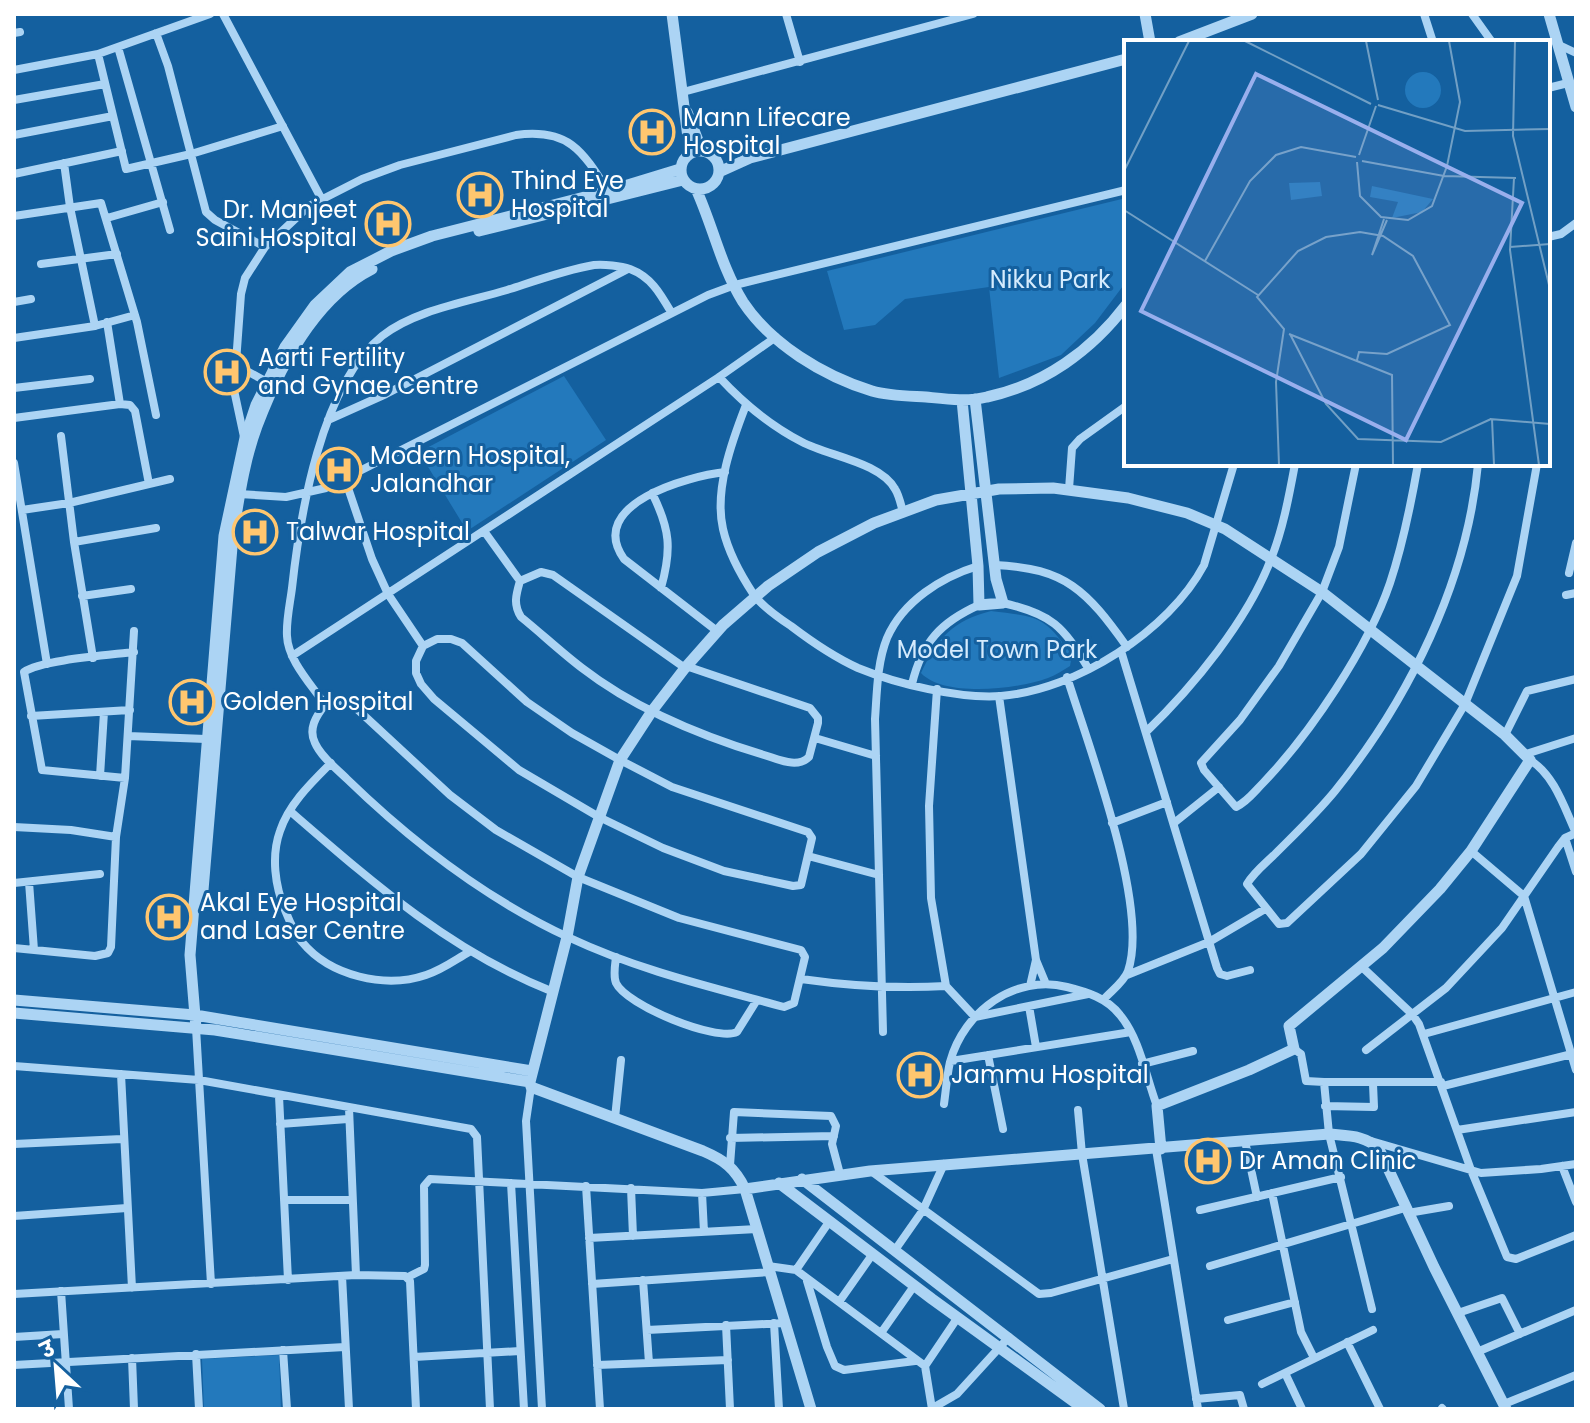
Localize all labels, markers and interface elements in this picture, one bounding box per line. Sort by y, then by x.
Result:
inset map [1124,40,1550,466]
place label: Mann Lifecare Hospital [683,101,851,162]
hospital icon: Mann Lifecare Hospital [628,108,676,156]
place label: Thind Eye Hospital [511,164,624,225]
hospital icon: Thind Eye Hospital [456,171,504,219]
place label: Dr. Manjeet Saini Hospital [196,193,357,254]
hospital icon: Dr. Manjeet Saini Hospital [364,200,412,248]
park label: Nikku Park [990,263,1111,296]
place label: Aarti Fertility and Gynae Centre [258,341,479,402]
hospital icon: Aarti Fertility and Gynae Centre [203,348,251,396]
place label: Modern Hospital, Jalandhar [370,439,570,500]
hospital icon: Modern Hospital, Jalandhar [315,446,363,494]
hospital icon: Talwar Hospital [231,508,279,556]
place label: Talwar Hospital [286,515,470,548]
park label: Model Town Park [897,633,1098,666]
hospital icon: Golden Hospital [168,678,216,726]
place label: Golden Hospital [223,685,413,718]
place label: Akal Eye Hospital and Laser Centre [200,886,405,947]
hospital icon: Akal Eye Hospital and Laser Centre [145,893,193,941]
hospital icon: Jammu Hospital [896,1051,944,1099]
place label: Jammu Hospital [951,1058,1149,1091]
hospital icon: Dr Aman Clinic [1184,1137,1232,1185]
place label: Dr Aman Clinic [1239,1144,1416,1177]
north arrow [16,1327,96,1407]
text: उ [34,1333,60,1367]

